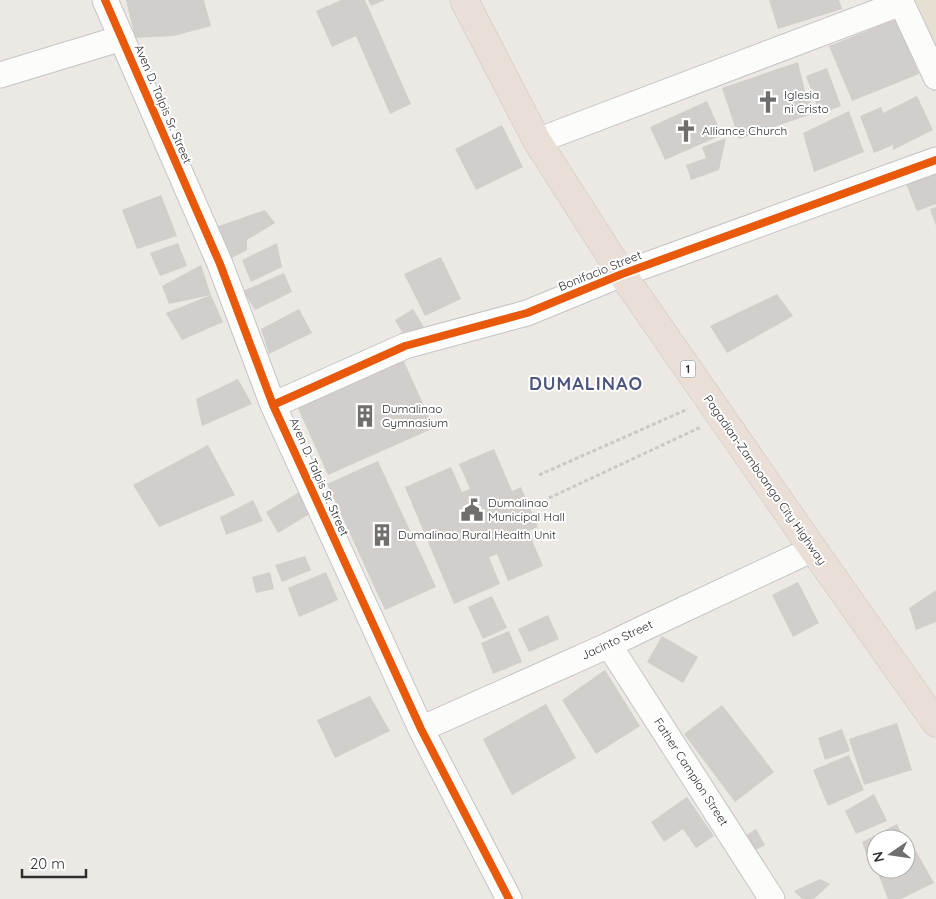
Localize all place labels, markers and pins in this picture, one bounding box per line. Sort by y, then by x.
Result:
place label: Iglesia ni Cristo [784,87,829,116]
church icon: Iglesia ni Cristo [755,89,781,115]
church icon: Alliance Church [673,118,699,144]
place label: Alliance Church [702,123,787,138]
place label: Dumalinao Gymnasium [382,401,448,430]
building icon: Dumalinao Gymnasium [352,403,378,429]
place label: Dumalinao Municipal Hall [488,495,565,524]
public building icon: Dumalinao Municipal Hall [459,497,485,523]
building icon: Dumalinao Rural Health Unit [369,522,395,548]
place label: Dumalinao Rural Health Unit [398,527,556,542]

